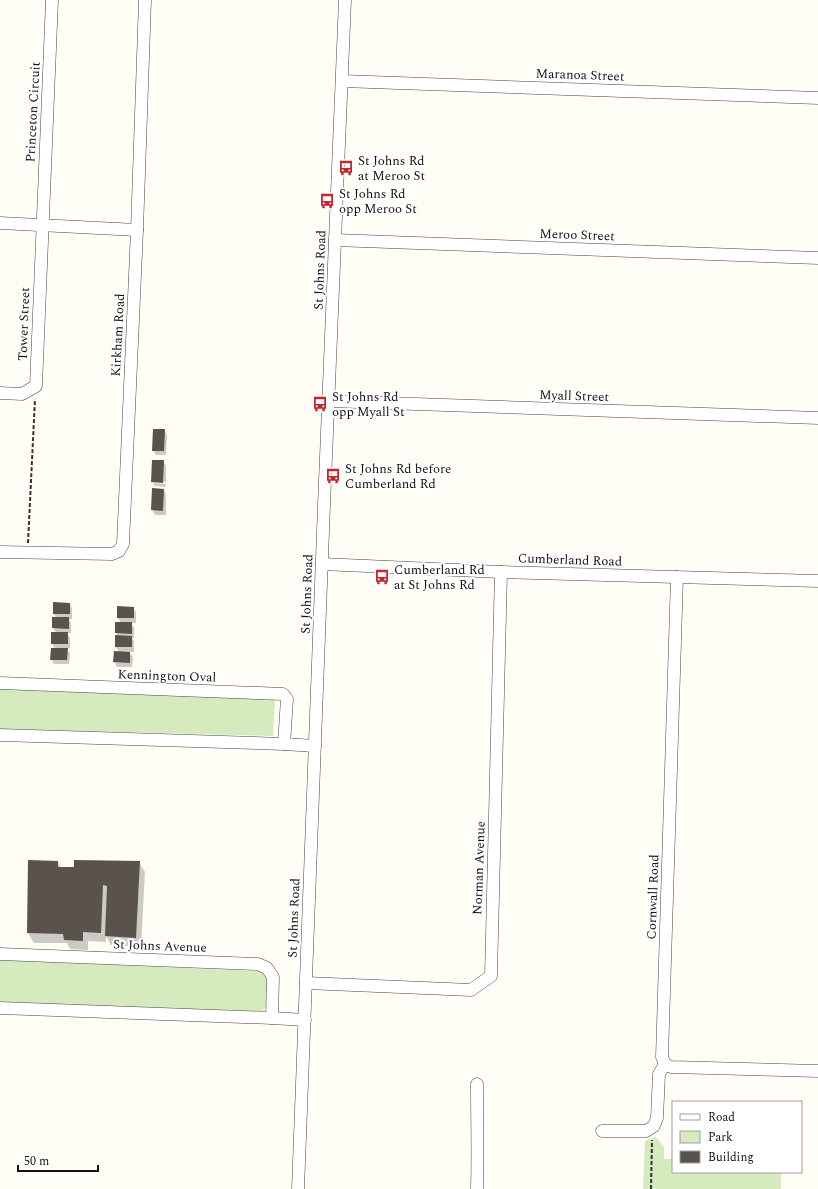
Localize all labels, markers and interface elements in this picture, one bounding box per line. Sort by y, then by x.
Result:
street label: Princeton Circuit [20,61,46,163]
street label: Maranoa Street [535,63,625,87]
place label: St Johns Rd at Meroo St [358,151,426,186]
bus stop icon: St Johns Rd at Meroo St [337,159,355,177]
place label: St Johns Rd opp Meroo St [339,184,417,219]
bus stop icon: St Johns Rd opp Meroo St [318,192,336,210]
street label: Meroo Street [539,224,615,246]
street label: St Johns Road [309,230,331,310]
street label: Tower Street [13,286,35,361]
street label: Kirkham Road [106,293,130,377]
street label: Myall Street [539,385,610,407]
place label: St Johns Rd opp Myall St [332,387,405,422]
bus stop icon: St Johns Rd opp Myall St [311,395,329,413]
place label: St Johns Rd before Cumberland Rd [345,459,451,494]
bus stop icon: St Johns Rd before Cumberland Rd [324,467,342,485]
street label: Cumberland Road [518,548,622,572]
street label: St Johns Road [296,554,318,634]
place label: Cumberland Rd at St Johns Rd [394,560,485,595]
bus stop icon: Cumberland Rd at St Johns Rd [373,568,391,586]
street label: Kennington Oval [117,664,217,688]
street label: Norman Avenue [467,821,491,915]
street label: Cornwall Road [642,854,664,940]
street label: St Johns Road [283,878,305,958]
street label: St Johns Avenue [113,934,207,958]
legend [672,1101,802,1173]
text: Road [708,1108,735,1127]
text: Park [708,1128,733,1147]
scale bar [18,1147,98,1173]
text: Building [708,1148,754,1167]
text: 50 m [24,1152,49,1171]

